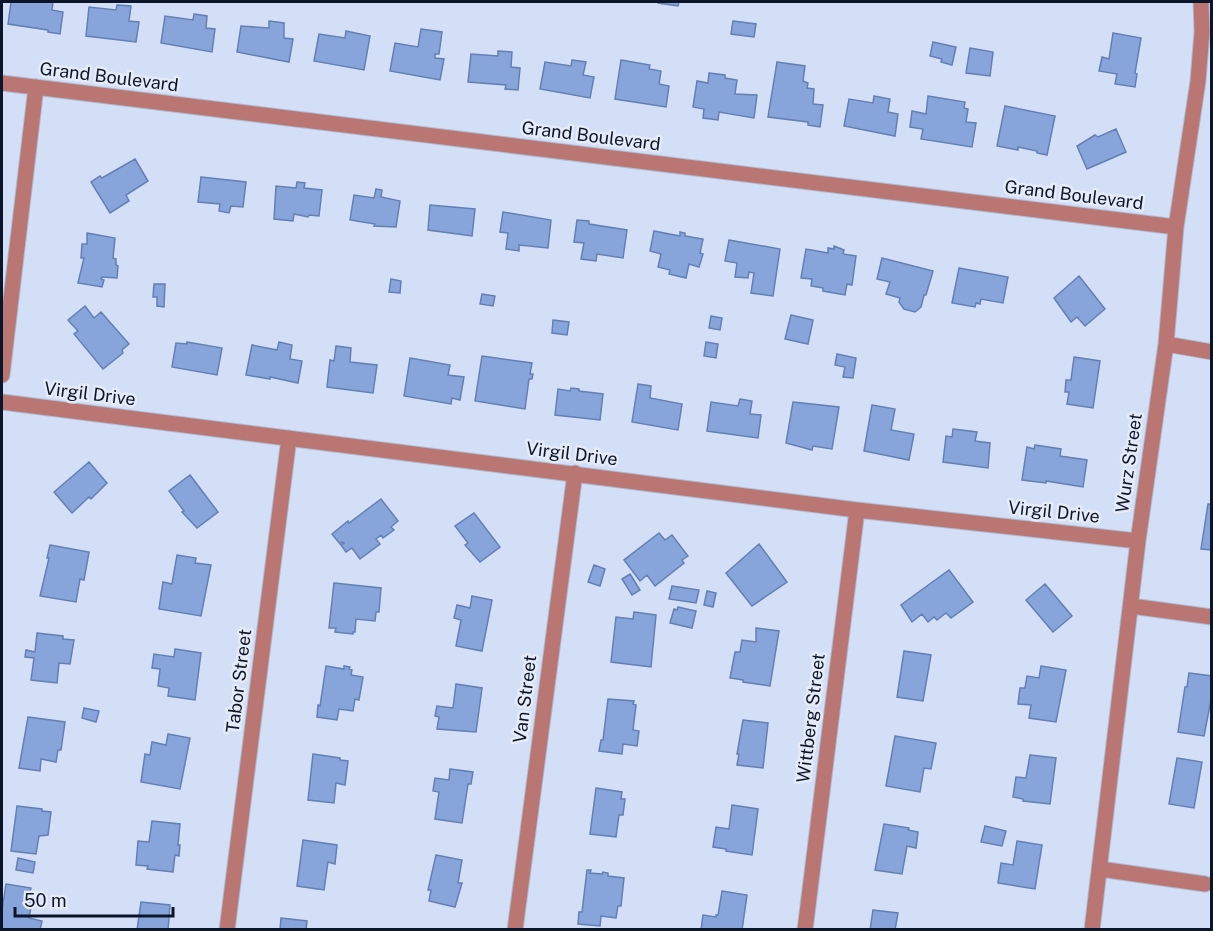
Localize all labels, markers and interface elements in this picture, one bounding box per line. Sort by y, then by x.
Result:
street label: Grand Boulevard [38,58,180,95]
street label: Grand Boulevard [520,117,662,154]
street label: Grand Boulevard [1003,176,1145,213]
street label: Virgil Drive [43,377,137,410]
street label: Wurz Street [1111,412,1146,514]
street label: Virgil Drive [525,437,619,470]
street label: Virgil Drive [1007,496,1101,527]
street label: Tabor Street [222,628,255,734]
street label: Wittberg Street [792,652,829,784]
street label: Van Street [509,654,540,744]
scale bar [15,880,172,918]
text: 50 m [24,890,67,911]

